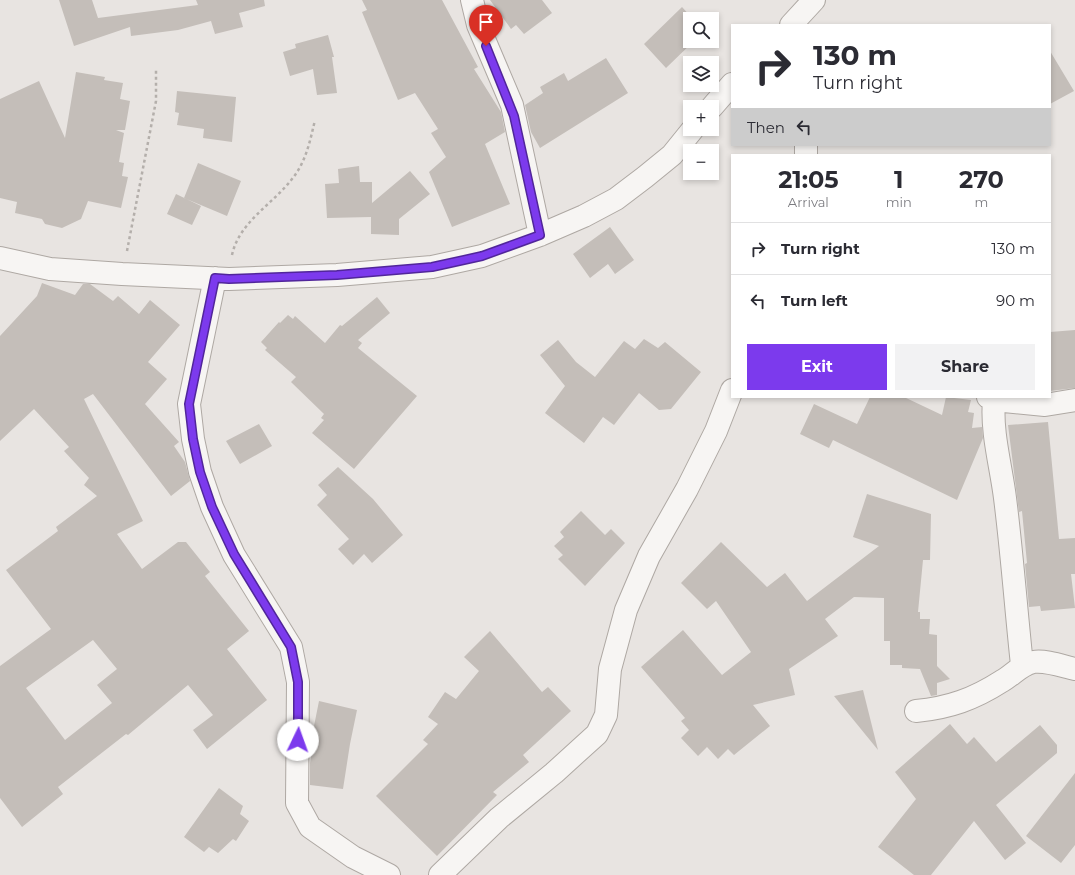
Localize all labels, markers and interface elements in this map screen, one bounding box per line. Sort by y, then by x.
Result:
pin [469,5,503,46]
icon: arrive [475,11,497,33]
map controls [683,12,719,180]
button: search [683,12,719,48]
text: 130 m [813,38,897,72]
icon: right [747,40,799,92]
button: layers [683,56,719,92]
text: Turn right [813,72,903,94]
button: + [683,100,719,136]
icon: left [793,116,815,138]
text: Then [747,118,785,137]
button: − [683,144,719,180]
text: 21:05 [778,165,839,194]
text: 1 [894,165,904,194]
text: 270 [959,165,1004,194]
text: Arrival [788,194,829,210]
text: min [886,194,912,210]
text: m [975,194,988,210]
icon: right [747,238,769,260]
text: Turn right [781,239,860,258]
text: 130 m [991,239,1035,258]
icon: left [747,290,769,312]
text: Turn left [781,291,848,310]
text: 90 m [996,291,1035,310]
button: Exit [747,344,887,390]
button: Share [895,344,1035,390]
position arrow [277,719,319,761]

